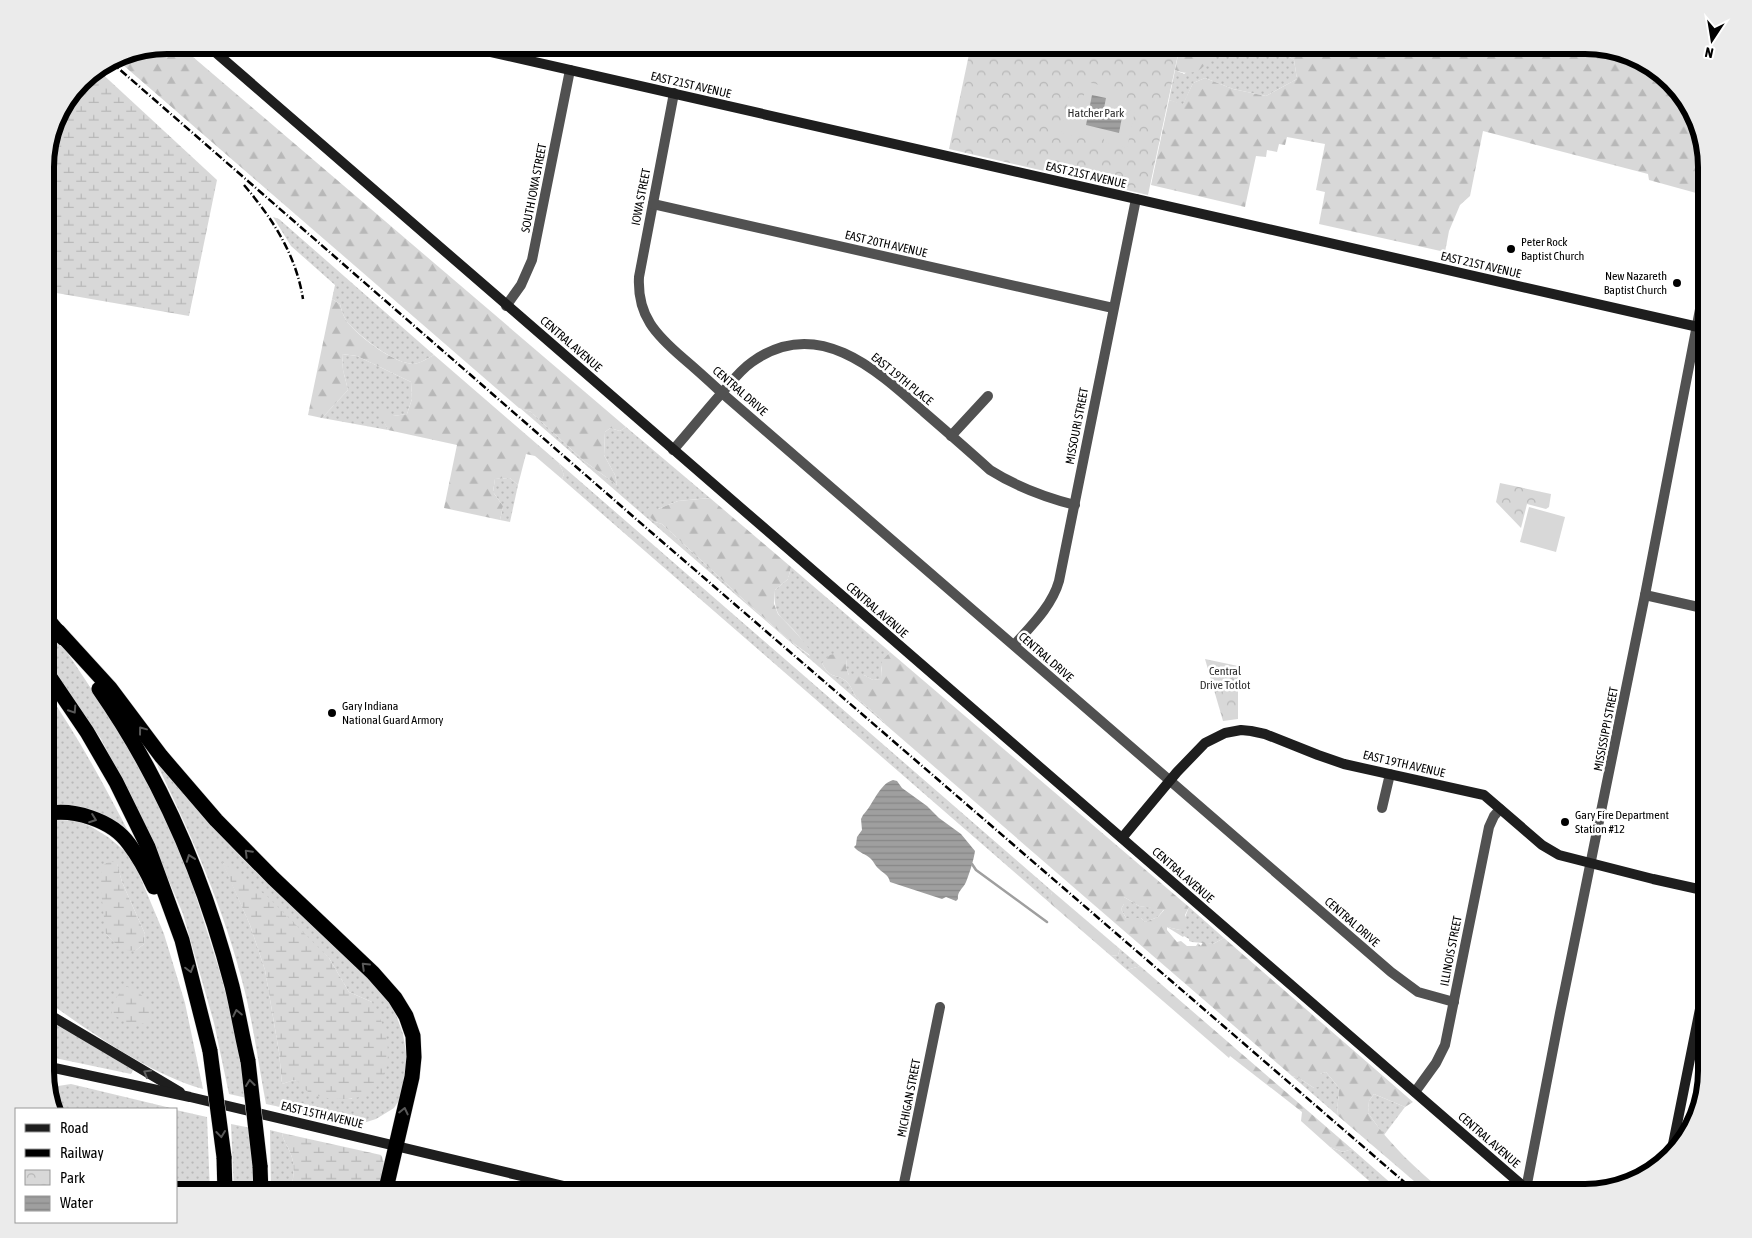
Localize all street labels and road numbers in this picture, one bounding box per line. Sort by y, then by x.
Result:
street label: EAST 21ST AVENUE [649,69,733,101]
street label: SOUTH IOWA STREET [518,141,550,234]
street label: EAST 21ST AVENUE [1044,159,1128,191]
street label: IOWA STREET [629,167,654,227]
street label: EAST 20TH AVENUE [843,228,929,260]
street label: EAST 21ST AVENUE [1439,249,1523,281]
street label: CENTRAL AVENUE [537,313,605,375]
street label: EAST 19TH PLACE [868,350,936,408]
street label: CENTRAL DRIVE [710,363,770,419]
street label: MISSOURI STREET [1063,386,1091,466]
street label: CENTRAL AVENUE [843,579,911,641]
street label: CENTRAL DRIVE [1016,629,1076,685]
street label: MISSISSIPPI STREET [1591,685,1621,772]
street label: EAST 19TH AVENUE [1361,748,1447,780]
street label: CENTRAL AVENUE [1149,844,1217,906]
street label: CENTRAL DRIVE [1322,894,1382,950]
street label: ILLINOIS STREET [1437,914,1465,987]
street label: MICHIGAN STREET [895,1057,924,1138]
street label: EAST 15TH AVENUE [279,1099,365,1131]
street label: CENTRAL AVENUE [1455,1109,1523,1171]

